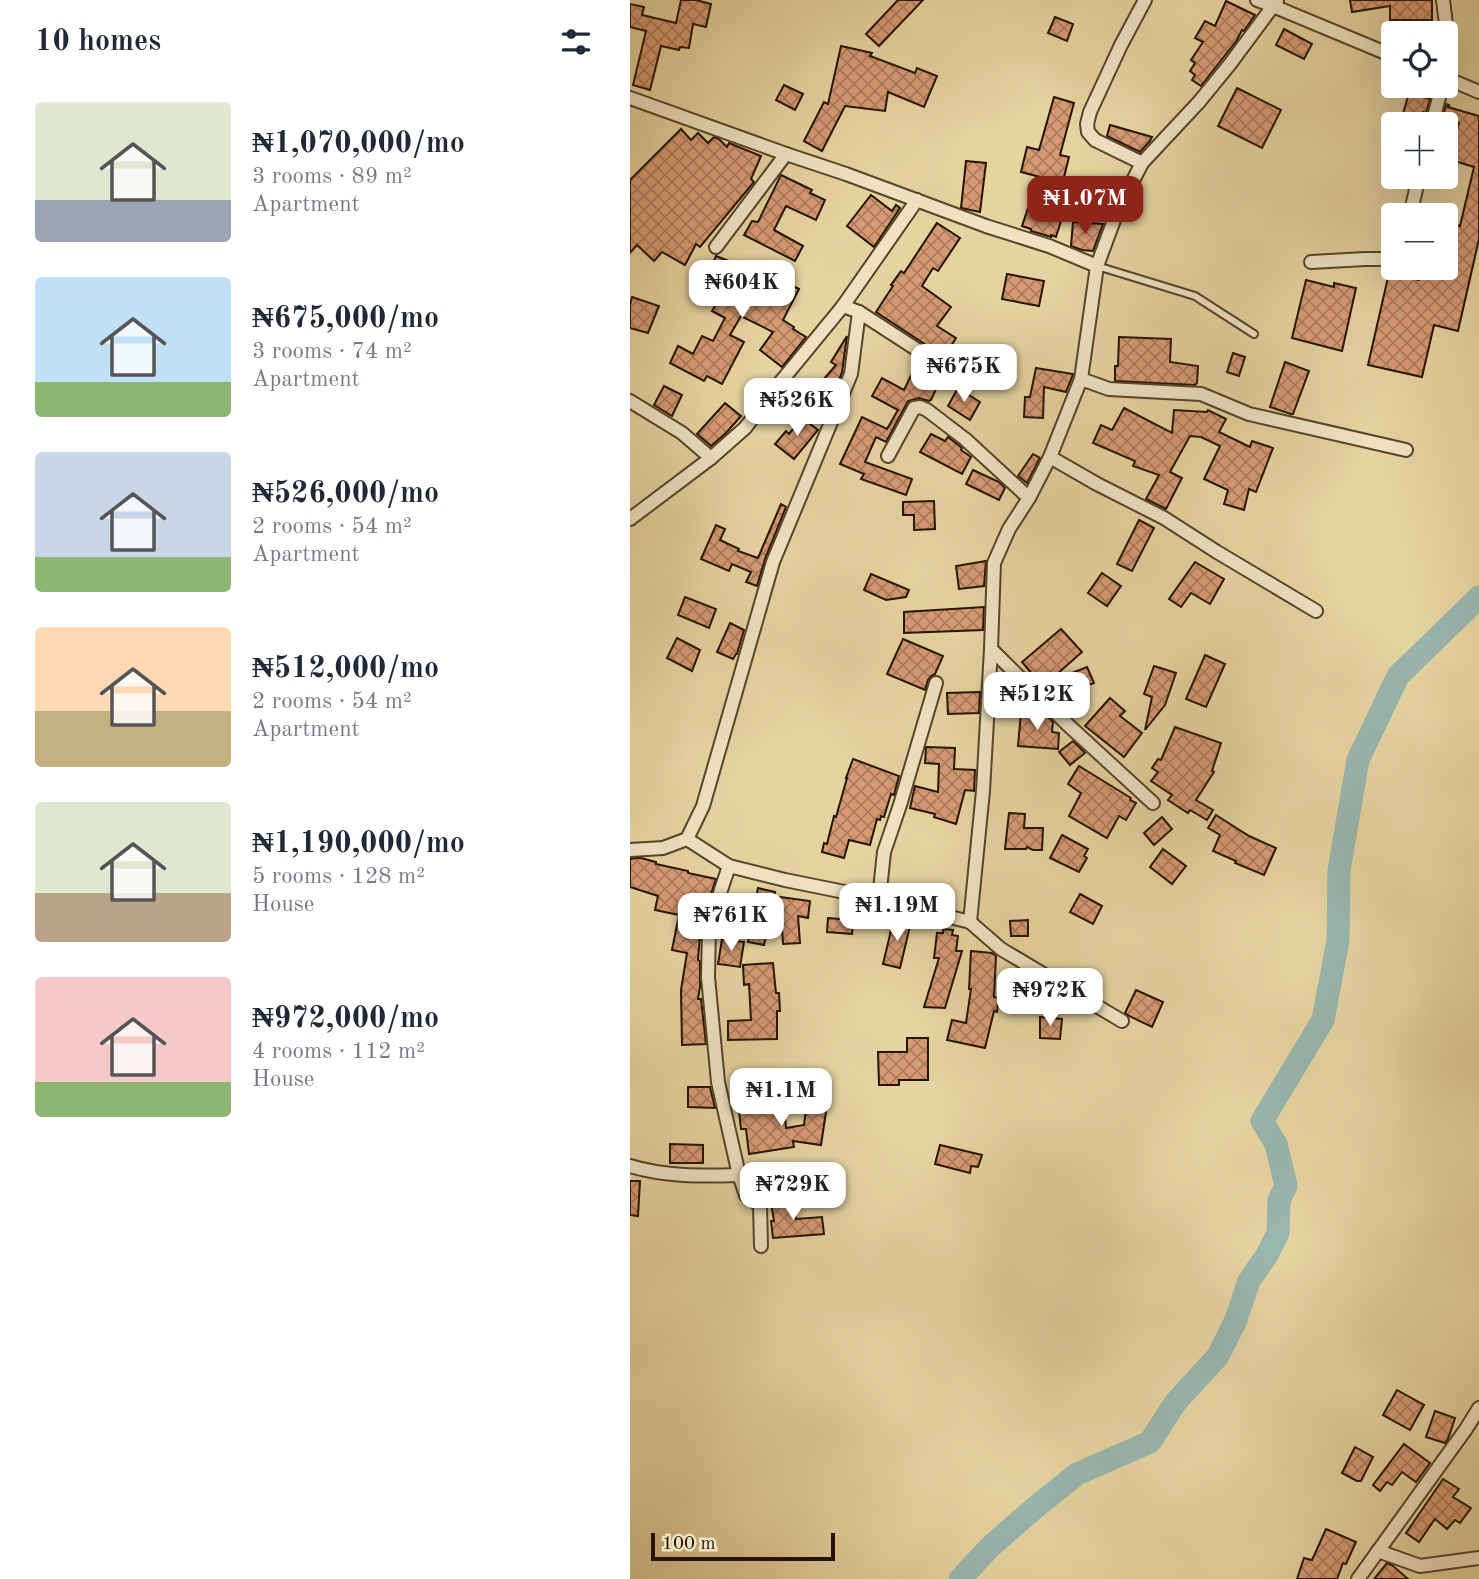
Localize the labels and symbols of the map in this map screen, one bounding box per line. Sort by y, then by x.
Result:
pin: ₦1.07M [1028,176,1142,236]
pin: ₦604K [693,260,791,320]
pin: ₦675K [915,344,1013,404]
pin: ₦526K [748,378,846,438]
pin: ₦512K [988,672,1086,732]
pin: ₦1.19M [840,884,954,943]
pin: ₦761K [682,894,780,953]
pin: ₦972K [1001,968,1099,1028]
pin: ₦1.1M [732,1068,830,1128]
pin: ₦729K [744,1162,842,1222]
scale bar [651,1530,835,1562]

